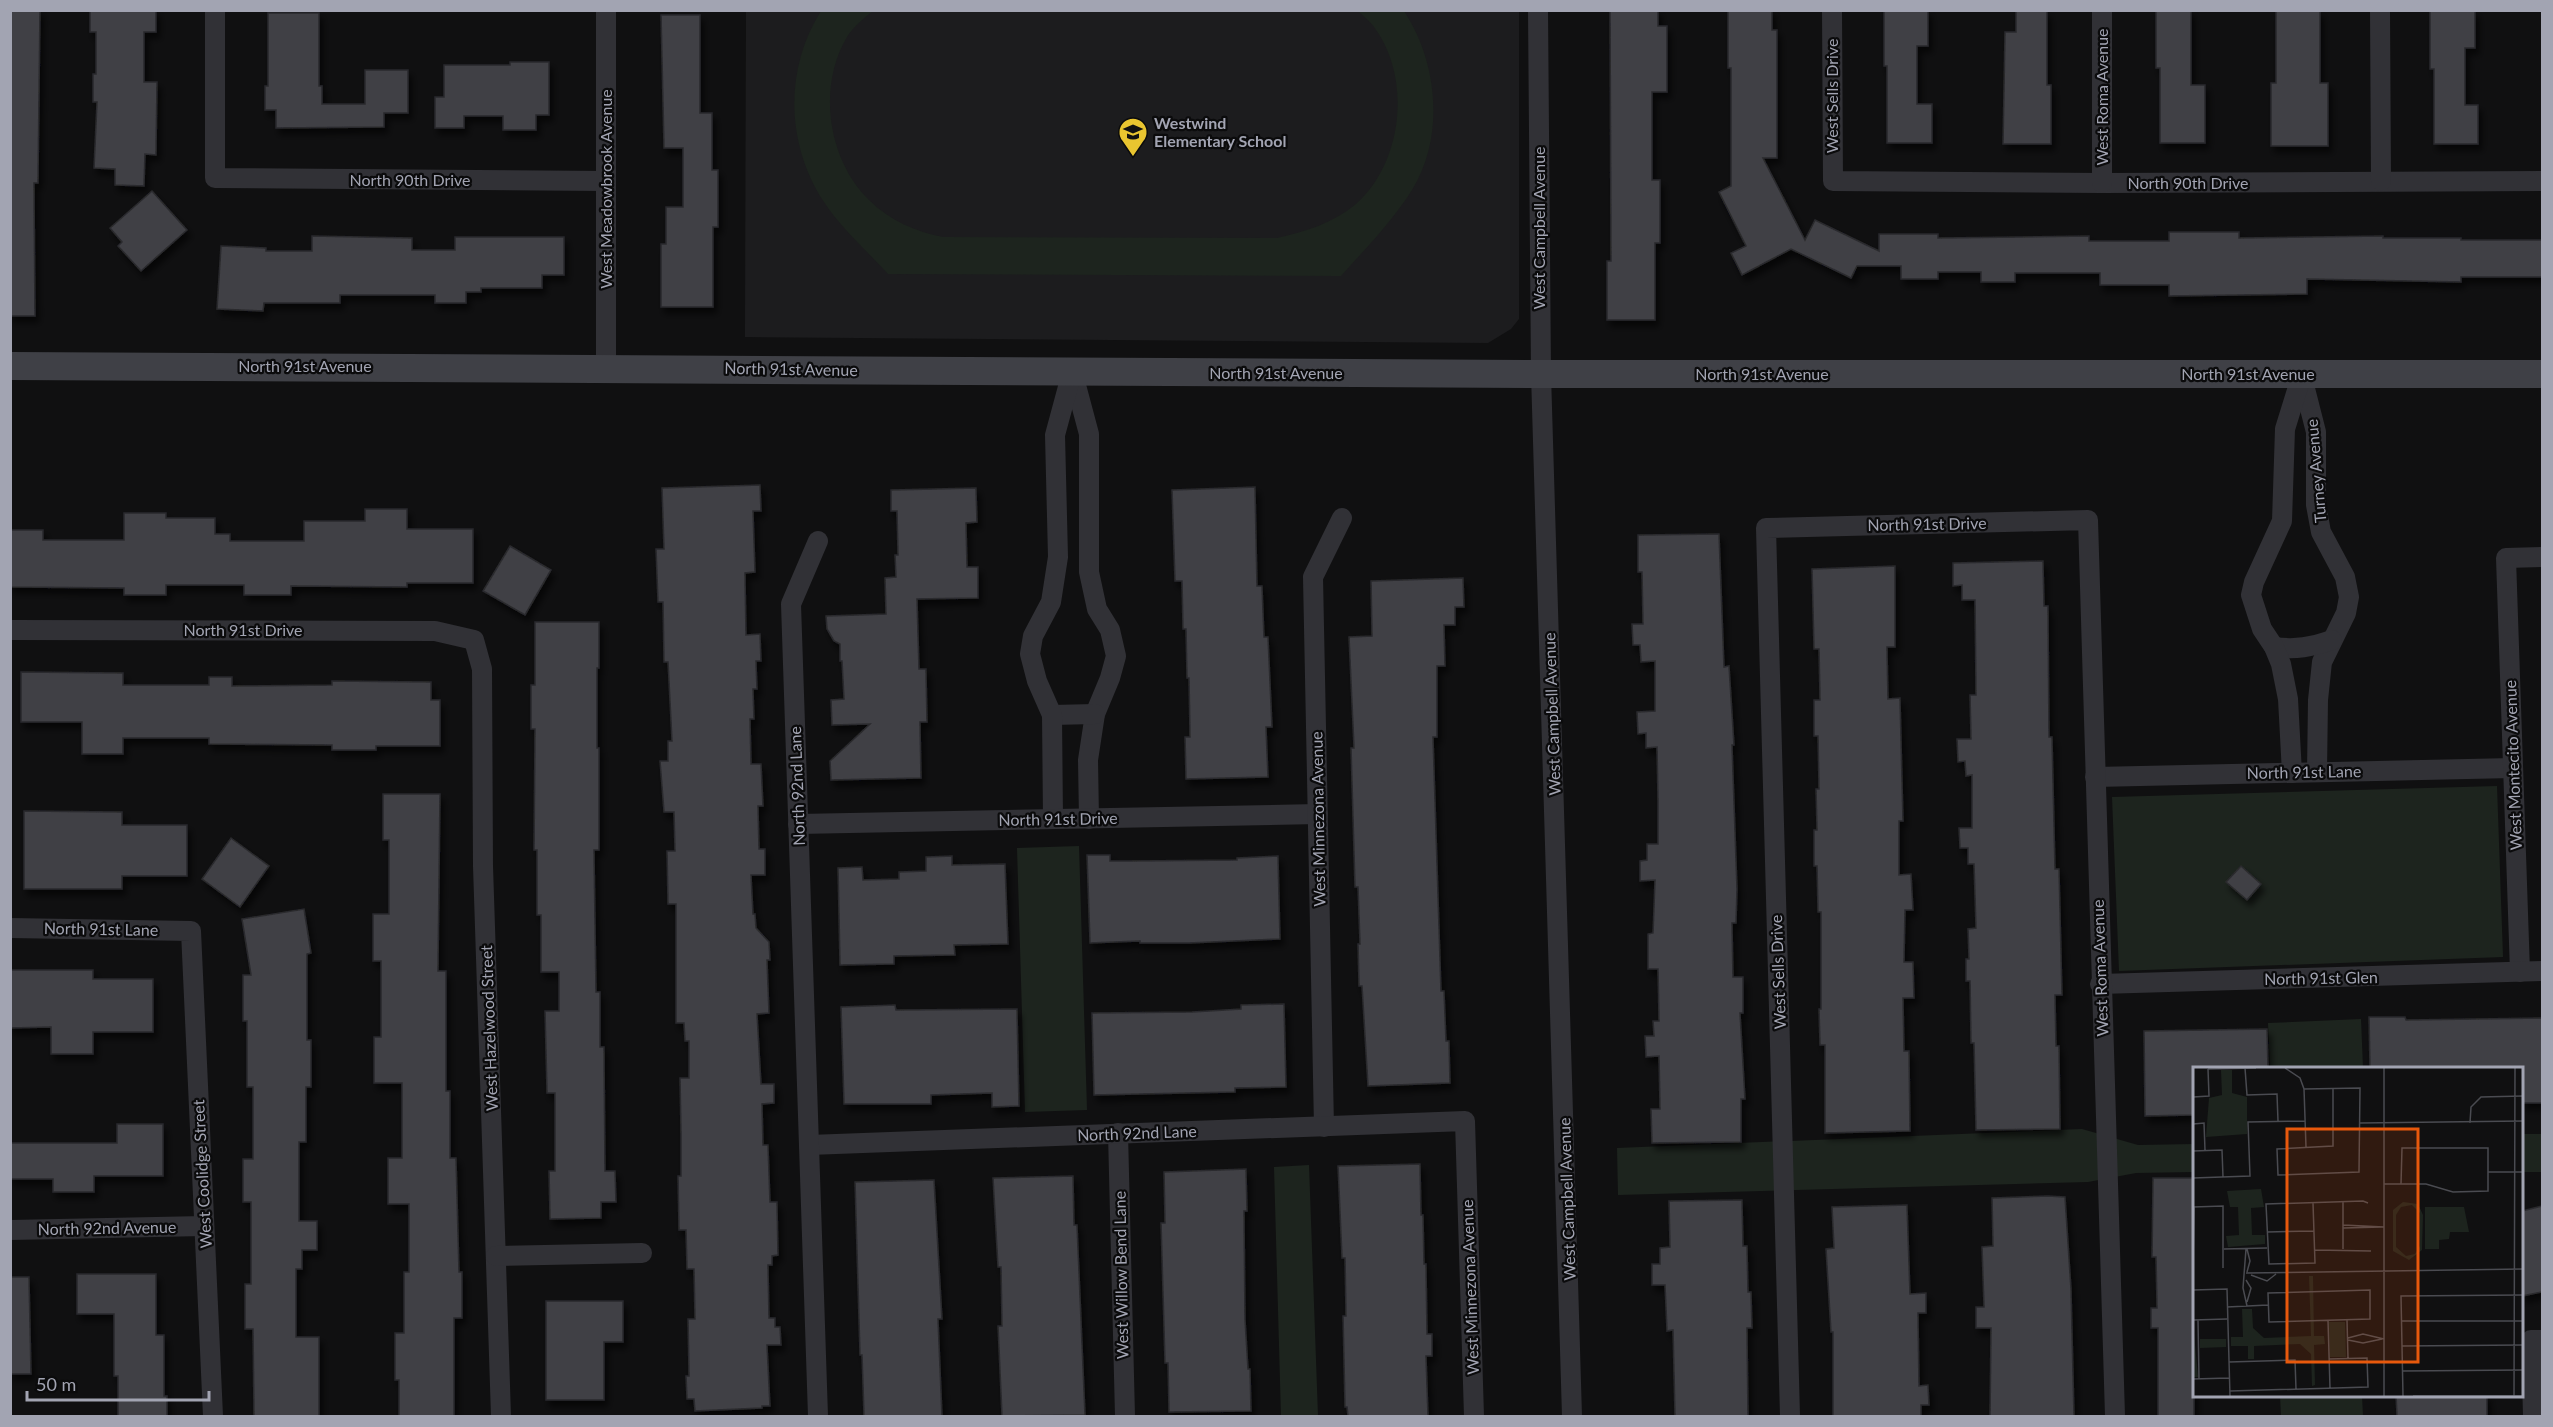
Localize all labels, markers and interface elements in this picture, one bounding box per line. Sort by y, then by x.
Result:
street label: West Roma Avenue [2092,28,2111,166]
street label: West Sells Drive [1822,39,1841,153]
street label: West Meadowbrook Avenue [596,89,615,289]
place label: Westwind Elementary School [1154,113,1286,150]
school or university icon: Westwind Elementary School [1117,116,1149,158]
street label: West Campbell Avenue [1529,146,1548,310]
street label: North 90th Drive [349,170,471,189]
street label: North 90th Drive [2127,173,2249,192]
street label: North 91st Avenue [238,356,372,375]
street label: North 91st Avenue [724,358,858,379]
street label: North 91st Avenue [1209,363,1343,382]
street label: North 91st Avenue [1695,364,1829,383]
street label: North 91st Avenue [2181,364,2315,383]
street label: Turney Avenue [2302,418,2330,524]
street label: North 91st Drive [1867,513,1987,534]
street label: North 91st Drive [183,620,303,639]
street label: West Campbell Avenue [1539,632,1564,796]
street label: West Montecito Avenue [2500,680,2525,850]
street label: North 92nd Lane [785,726,808,846]
street label: West Minnezona Avenue [1306,731,1329,907]
street label: North 91st Lane [2247,761,2361,782]
street label: North 91st Drive [998,808,1118,829]
street label: West Roma Avenue [2088,899,2111,1037]
street label: West Sells Drive [1766,914,1789,1030]
street label: North 91st Lane [44,918,158,939]
street label: West Hazelwood Street [476,945,501,1111]
street label: North 91st Glen [2264,967,2378,988]
inset map [2193,1067,2523,1397]
street label: West Coolidge Street [188,1099,215,1249]
street label: West Campbell Avenue [1554,1117,1579,1281]
street label: North 92nd Lane [1077,1121,1197,1144]
street label: West Willow Bend Lane [1110,1191,1131,1359]
street label: West Minnezona Avenue [1457,1199,1482,1375]
street label: North 92nd Avenue [38,1217,176,1238]
scale bar [27,1364,208,1402]
text: 50 m [36,1373,76,1395]

